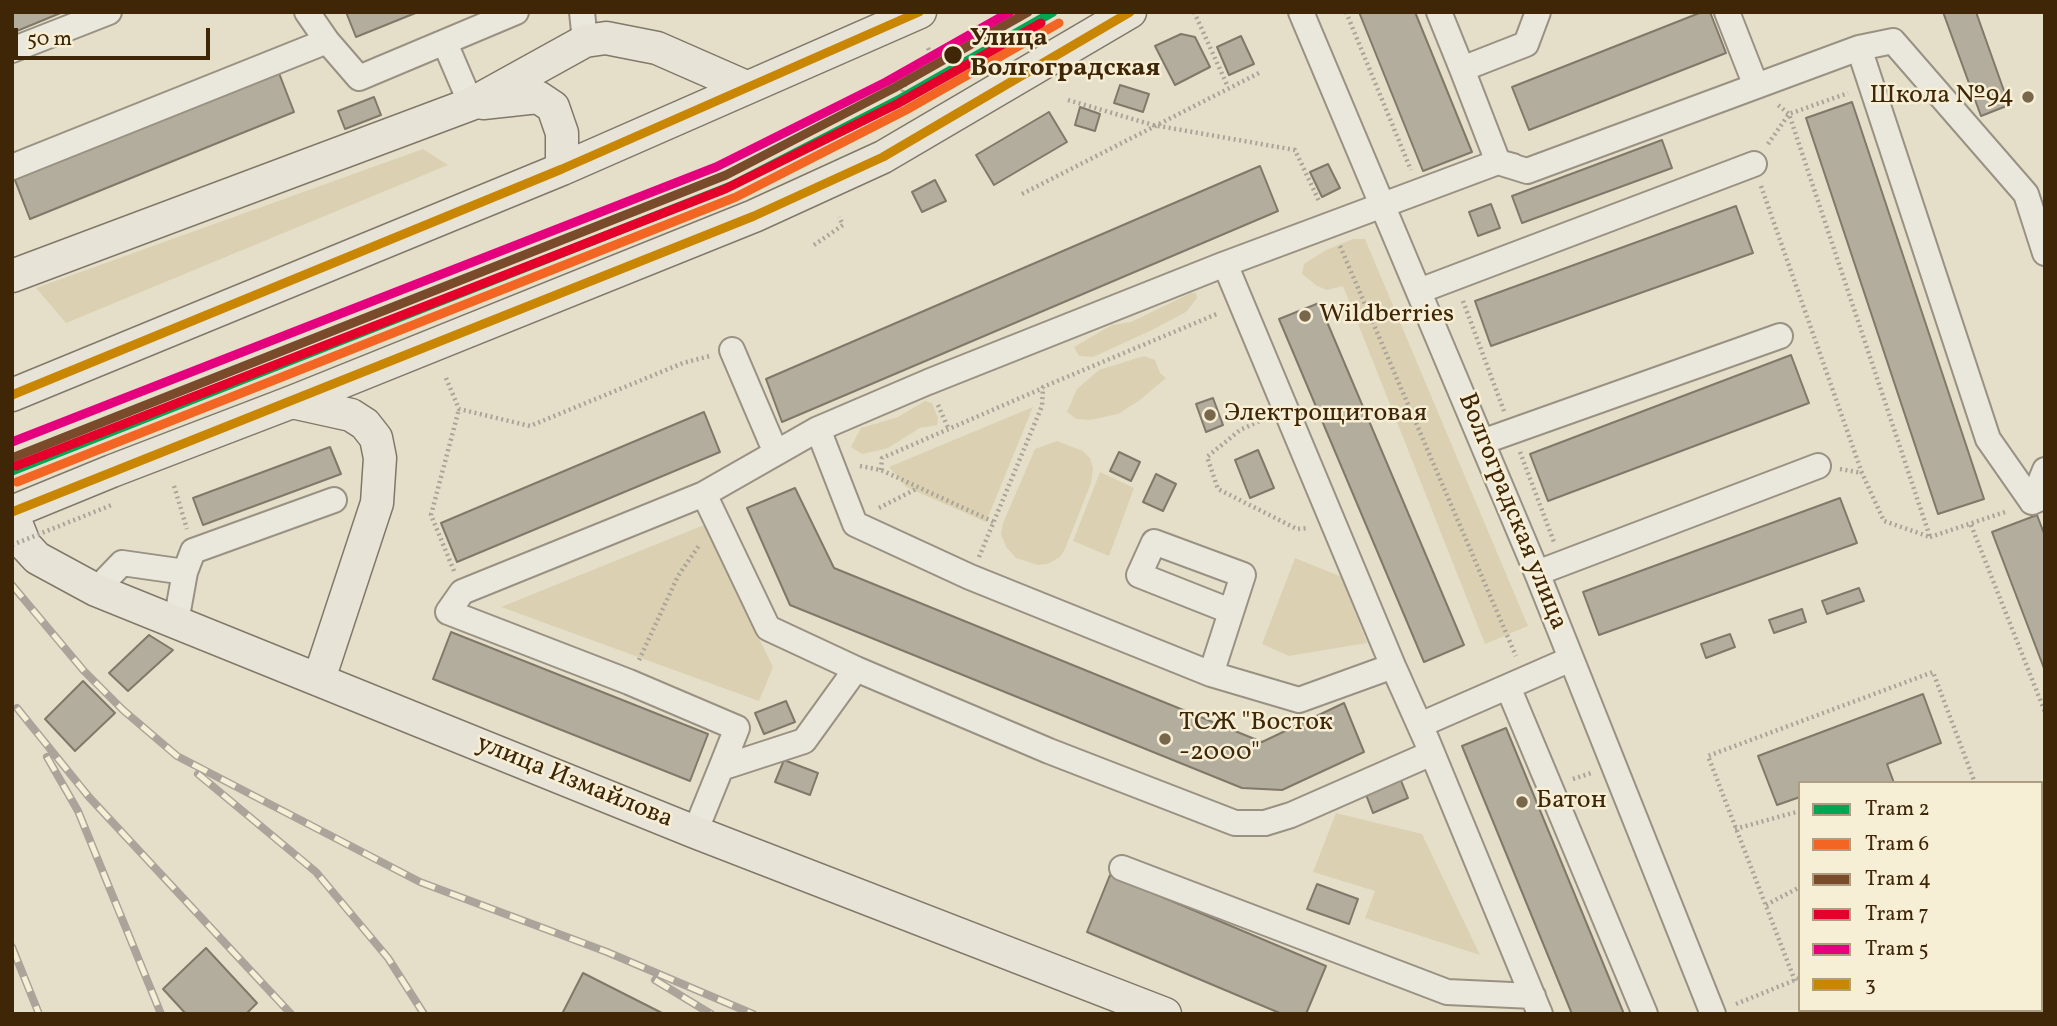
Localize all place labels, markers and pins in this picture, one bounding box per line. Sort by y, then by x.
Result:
place label: Улица Волгоградская [970,24,1160,86]
marker: Улица Волгоградская [942,44,964,66]
place label: Школа №94 [1869,81,2014,113]
marker: Школа №94 [2020,89,2036,105]
place label: Wildberries [1319,300,1454,332]
marker: Wildberries [1297,308,1313,324]
place label: Электрощитовая [1224,399,1427,431]
marker: Электрощитовая [1202,407,1218,423]
place label: ТСЖ "Восток -2000" [1179,708,1333,770]
marker: ТСЖ "Восток -2000" [1157,731,1173,747]
place label: Батон [1536,786,1606,818]
marker: Батон [1514,794,1530,810]

